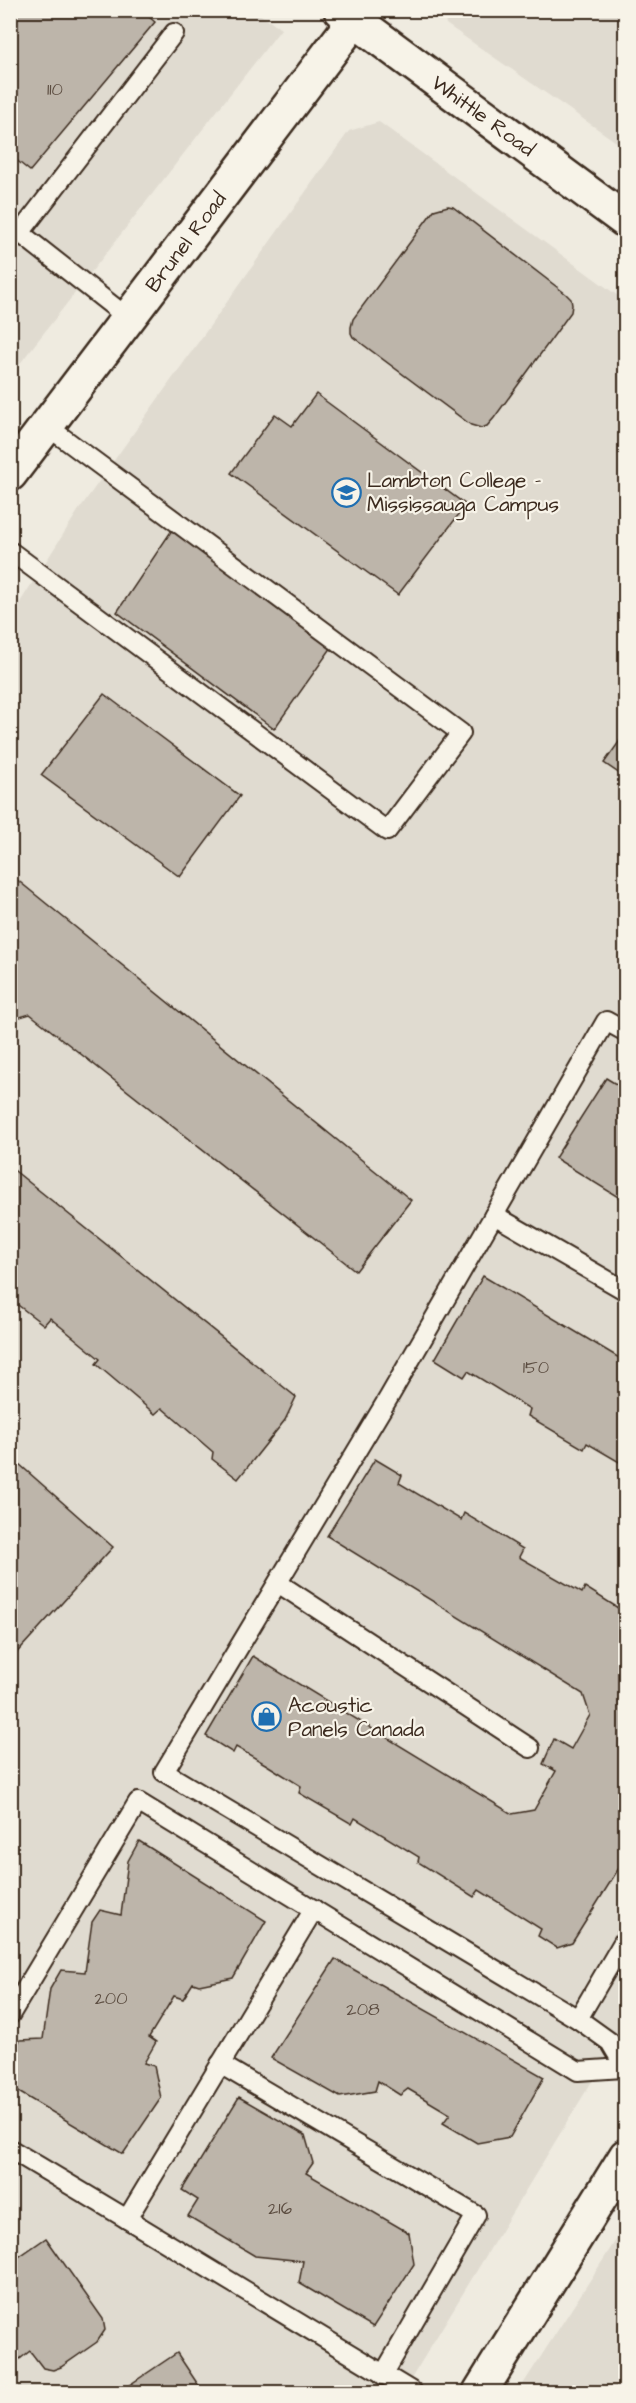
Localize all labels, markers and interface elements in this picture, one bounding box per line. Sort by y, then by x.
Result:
street label: Whittle Road [425,69,541,164]
house number: 110 [47,77,63,102]
street label: Brunel Road [139,186,234,298]
place label: Lambton College - Mississauga Campus [367,466,559,521]
school or university icon: Lambton College - Mississauga Campus [330,476,362,508]
house number: 150 [523,1355,549,1380]
place label: Acoustic Panels Canada [288,1691,425,1744]
shop icon: Acoustic Panels Canada [251,1701,283,1733]
house number: 200 [94,1986,128,2011]
house number: 208 [346,1997,380,2022]
house number: 216 [268,2196,292,2221]

